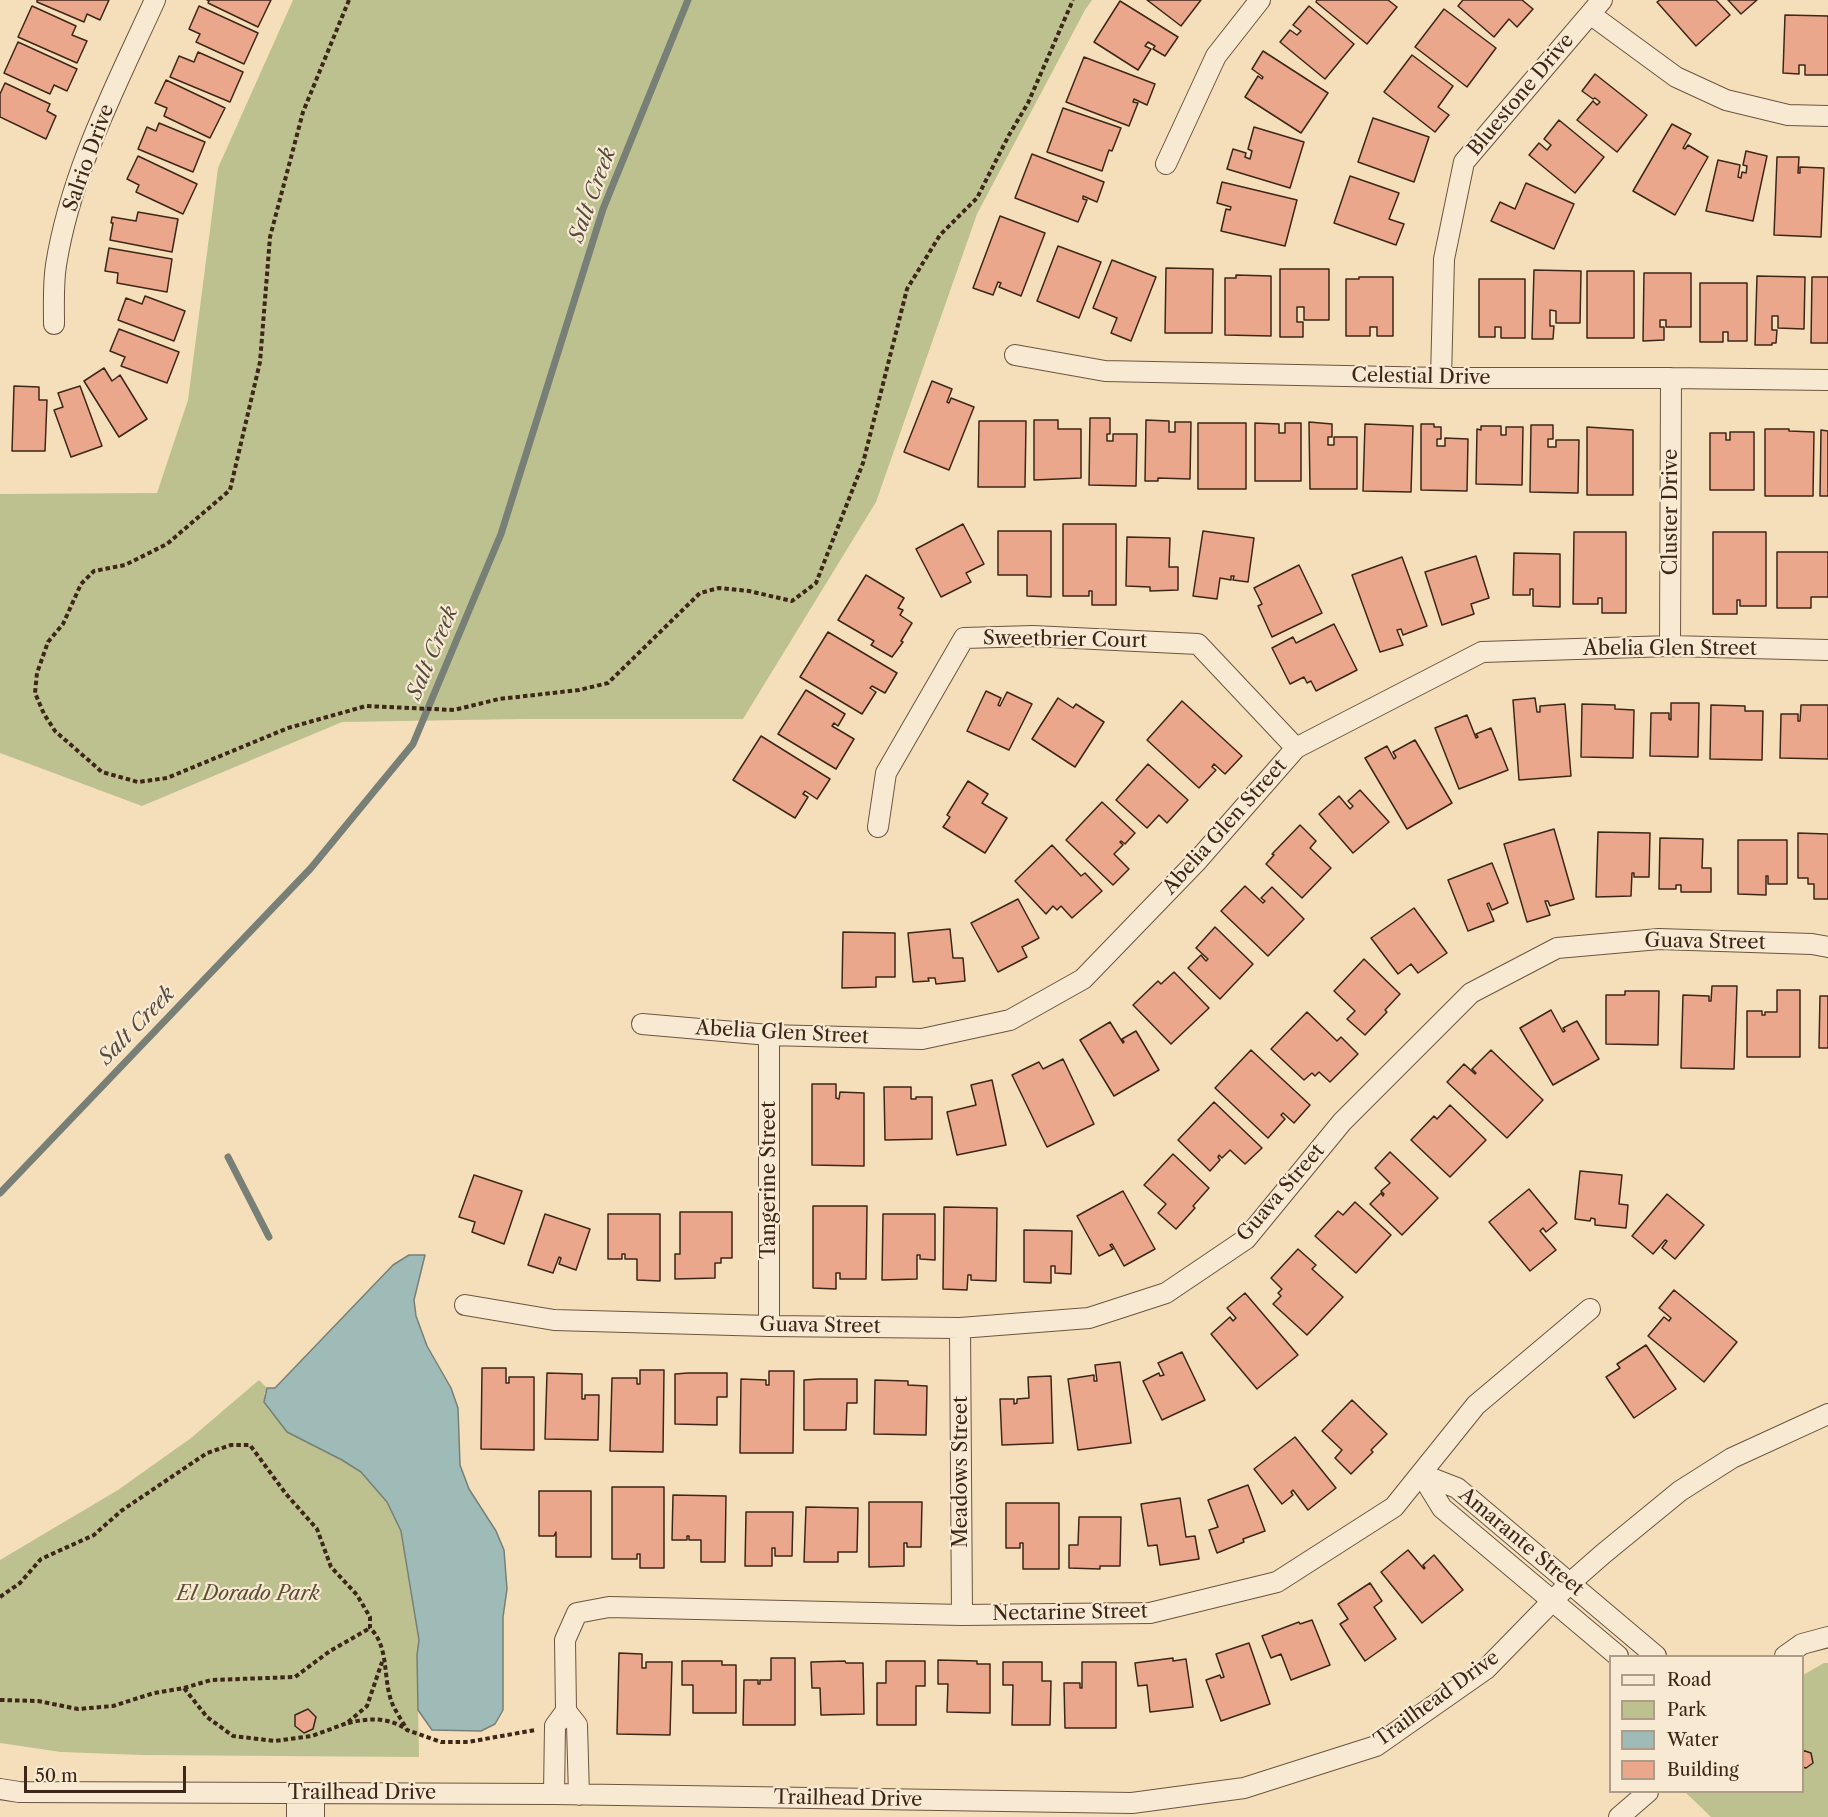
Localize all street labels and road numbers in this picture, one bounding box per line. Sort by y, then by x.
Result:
street label: Bluestone Drive [1463,29,1579,161]
street label: Salrio Drive [58,101,120,215]
street label: Celestial Drive [1351,364,1491,390]
street label: Cluster Drive [1659,449,1683,575]
street label: Sweetbrier Court [983,627,1147,653]
street label: Abelia Glen Street [1583,637,1757,661]
street label: Abelia Glen Street [1158,754,1292,900]
street label: Guava Street [1644,929,1766,955]
street label: Abelia Glen Street [695,1016,869,1050]
street label: Tangerine Street [757,1101,781,1259]
street label: Guava Street [1232,1139,1330,1247]
street label: Guava Street [759,1313,881,1339]
street label: Meadows Street [949,1396,973,1548]
street label: Amarante Street [1454,1483,1588,1601]
street label: Nectarine Street [992,1600,1148,1626]
street label: Trailhead Drive [1370,1646,1504,1752]
street label: Trailhead Drive [288,1781,436,1805]
street label: Trailhead Drive [774,1786,922,1812]

